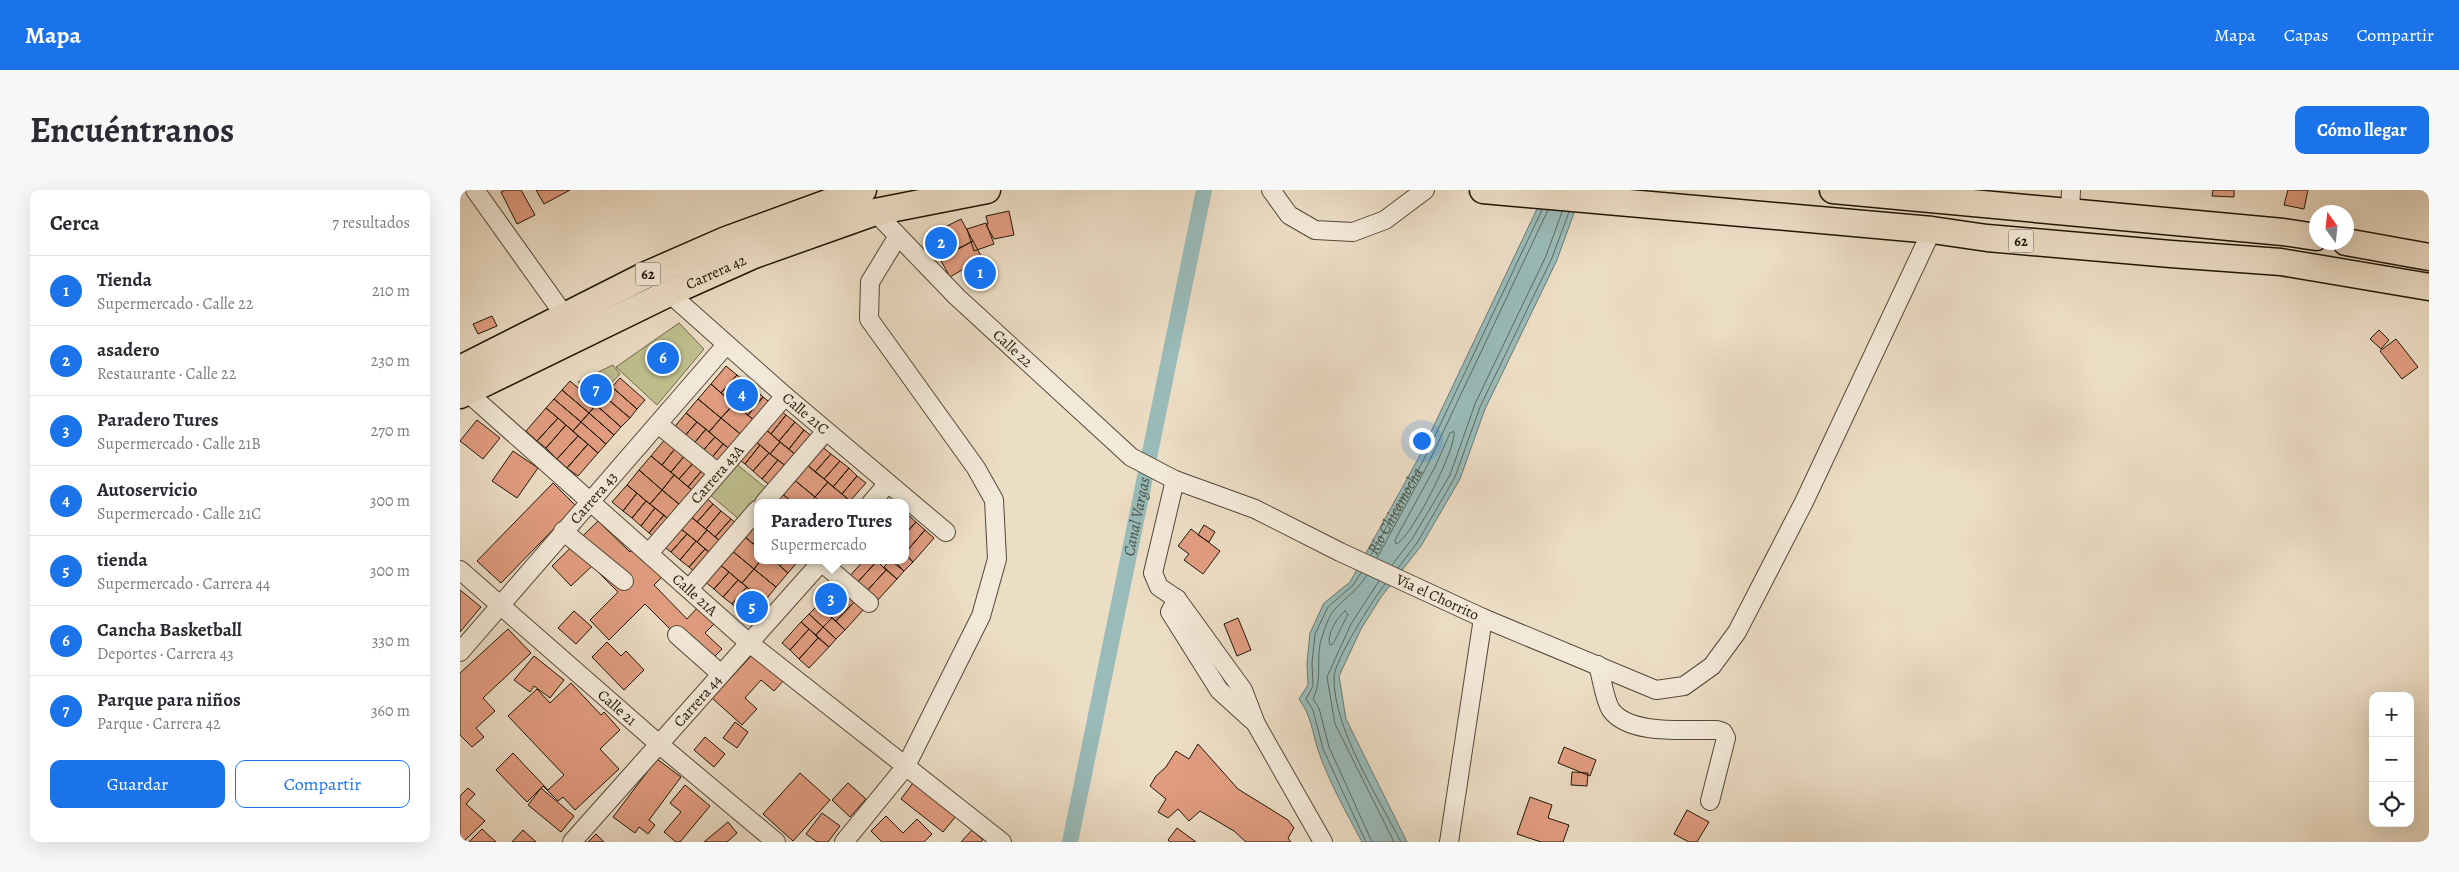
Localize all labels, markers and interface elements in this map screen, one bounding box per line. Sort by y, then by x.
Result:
text: Mapa [25,19,81,51]
text: Mapa [2214,23,2256,47]
text: Capas [2284,23,2328,47]
text: Compartir [2356,23,2434,47]
text: Encuéntranos [30,106,234,154]
button: Cómo llegar [2295,106,2429,154]
north arrow [2309,205,2354,250]
text: Cerca [50,209,100,237]
text: 7 resultados [332,212,410,234]
pin: 2 [925,224,957,262]
road number: 62 [2008,230,2034,252]
street label: Carrera 42 [683,250,749,294]
pin: 1 [964,254,996,292]
road number: 62 [636,262,660,286]
text: Tienda [97,267,152,293]
text: 1 [63,280,69,302]
text: 210 m [372,280,410,302]
text: Supermercado · Calle 22 [97,293,253,315]
street label: Calle 22 [989,325,1037,372]
text: asadero [97,337,160,363]
pin: 6 [647,339,679,377]
text: 2 [62,350,70,372]
text: 230 m [371,350,410,372]
text: Restaurante · Calle 22 [97,363,236,385]
pin: 7 [580,371,612,409]
pin: 4 [726,376,758,414]
street label: Calle 21C [778,388,833,439]
text: Paradero Tures [97,407,218,433]
text: 3 [63,420,69,442]
text: 270 m [371,420,410,442]
your location [1409,428,1435,454]
text: Supermercado · Calle 21B [97,433,261,455]
street label: Carrera 43A [686,440,748,508]
water label: Río Chicamocha [1362,463,1428,559]
street label: Carrera 43 [565,467,622,528]
water label: Canal Vargas [1118,475,1156,558]
text: Autoservicio [97,477,198,503]
text: 4 [62,490,70,512]
text: 300 m [370,490,410,512]
popup [754,499,909,564]
text: Supermercado · Calle 21C [97,503,261,525]
text: Paradero Tures [771,508,892,534]
text: Supermercado [771,534,867,556]
text: tienda [97,547,148,573]
text: 5 [63,560,69,582]
text: 300 m [370,560,410,582]
street label: Calle 21A [668,569,722,620]
street label: Vía el Chorrito [1392,569,1482,625]
text: Supermercado · Carrera 44 [97,573,270,595]
pin: 3 [815,580,847,618]
pin: 5 [736,588,768,626]
text: Cancha Basketball [97,617,242,643]
text: 6 [62,630,70,652]
text: 330 m [372,630,410,652]
text: Deportes · Carrera 43 [97,643,234,665]
street label: Carrera 44 [669,670,726,731]
street label: Calle 21 [593,685,641,730]
text: Parque para niños [97,687,241,713]
map controls [2369,692,2414,827]
button: + [2369,692,2414,737]
text: 7 [63,700,69,722]
text: 360 m [371,700,410,722]
text: Parque · Carrera 42 [97,713,221,735]
button: − [2369,737,2414,782]
button: Guardar [50,760,225,808]
button: Compartir [235,760,410,808]
button: locate [2369,782,2414,827]

